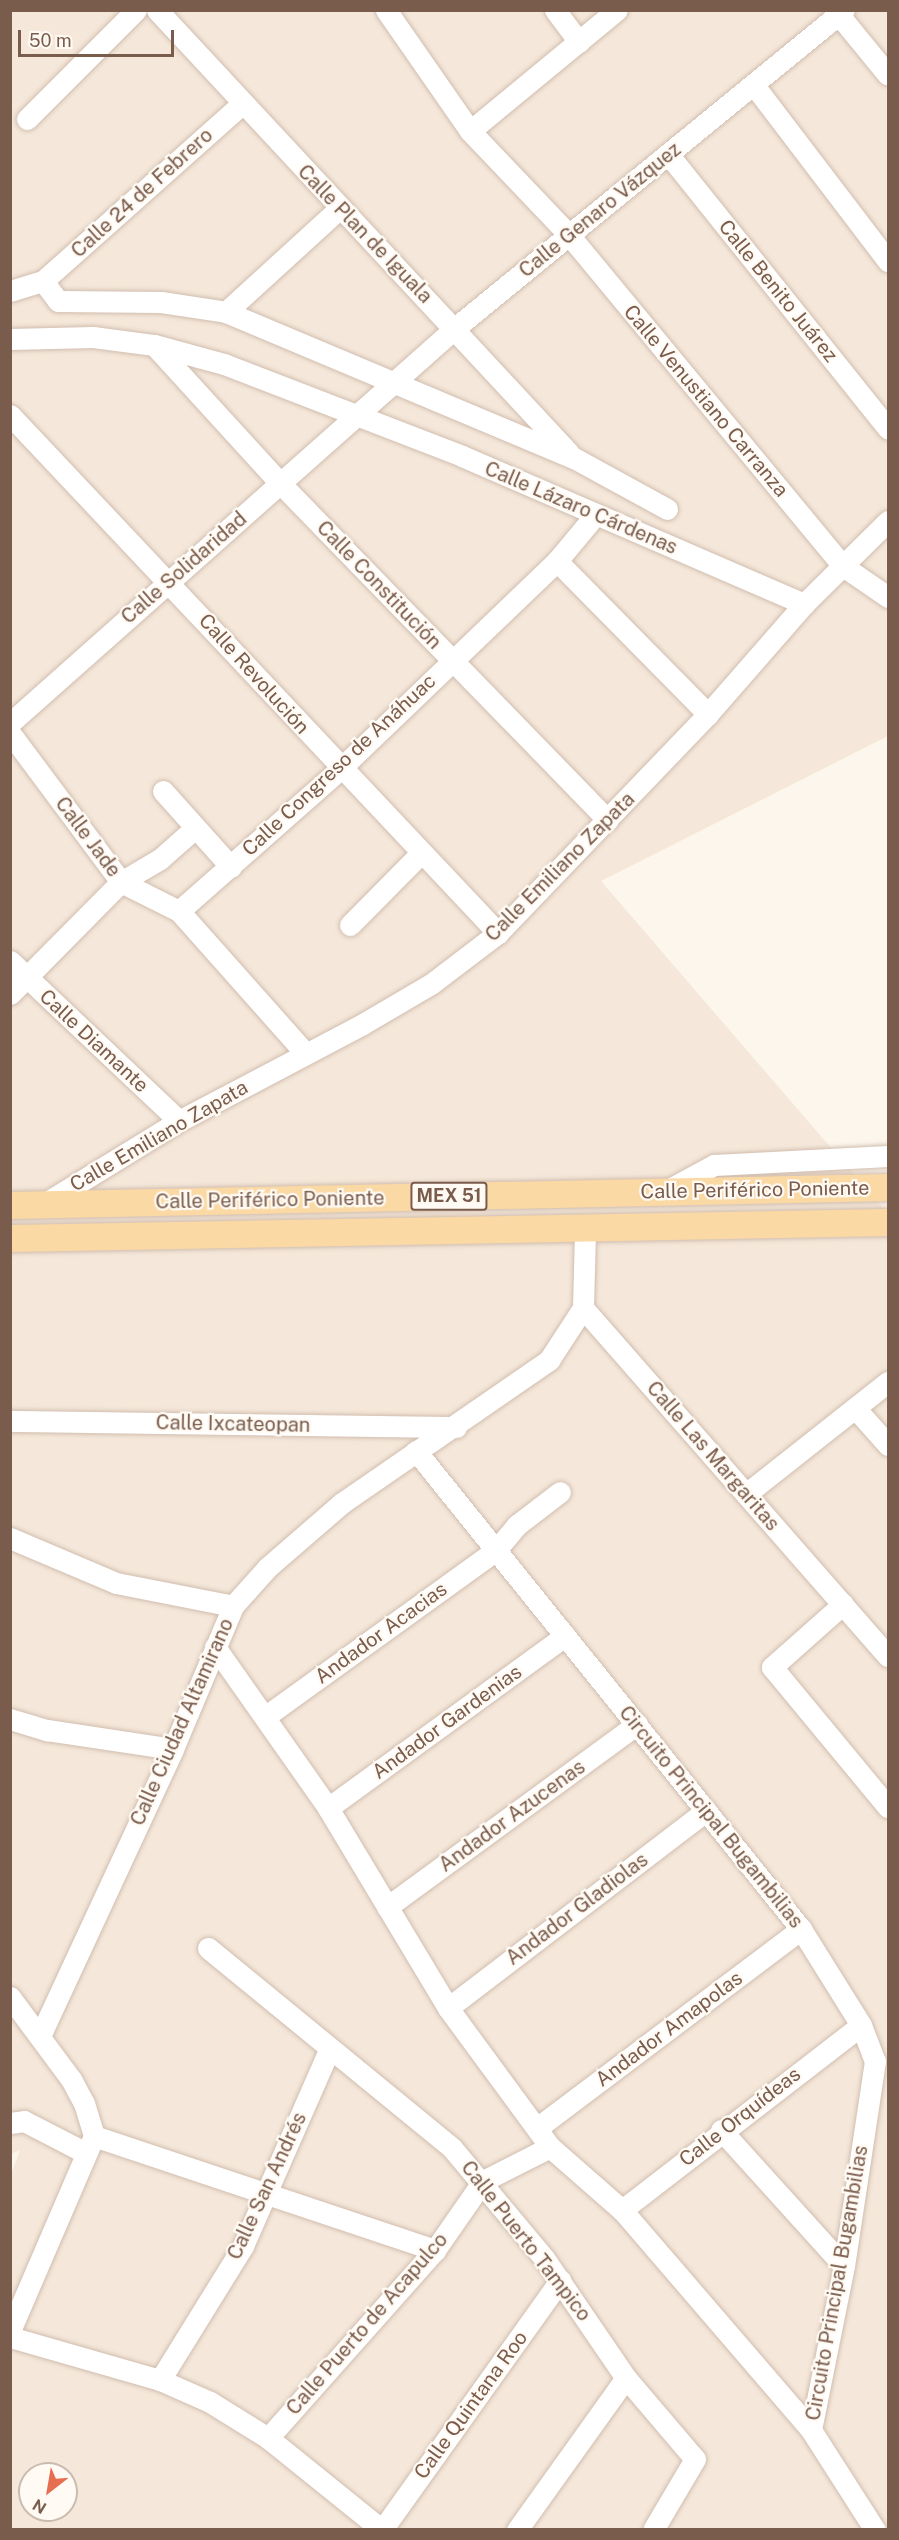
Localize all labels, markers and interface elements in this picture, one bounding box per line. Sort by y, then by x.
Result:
scale bar [21,18,177,56]
text: 50 m [29,30,72,51]
street label: Calle 24 de Febrero [66,123,218,263]
street label: Calle Genaro Vázquez [514,137,686,283]
street label: Calle Plan de Iguala [293,160,437,308]
street label: Calle Benito Juárez [713,215,843,367]
street label: Calle Venustiano Carranza [618,300,794,502]
street label: Calle Lázaro Cárdenas [481,456,681,560]
street label: Calle Solidaridad [116,507,252,629]
street label: Calle Constitución [312,516,446,654]
street label: Calle Revolución [194,609,314,739]
street label: Calle Congreso de Anáhuac [237,669,441,861]
street label: Calle Emiliano Zapata [480,787,640,947]
street label: Calle Jade [50,792,126,882]
street label: Calle Diamante [34,984,154,1098]
street label: Calle Emiliano Zapata [66,1075,252,1197]
street label: Calle Periférico Poniente [640,1176,870,1204]
road number: MEX 51 [410,1181,488,1211]
street label: Calle Periférico Poniente [155,1186,385,1214]
street label: Calle Las Margaritas [642,1376,784,1536]
street label: Calle Ixcateopan [155,1411,311,1437]
street label: Andador Acacias [310,1577,452,1689]
street label: Calle Ciudad Altamirano [125,1615,239,1829]
street label: Andador Gardenias [368,1660,526,1784]
street label: Circuito Principal Bugambilias [614,1701,808,1933]
street label: Andador Azucenas [434,1755,590,1877]
street label: Andador Gladiolas [501,1848,653,1970]
street label: Andador Amapolas [591,1966,747,2092]
street label: Calle Orquídeas [675,2062,805,2172]
street label: Calle San Andrés [222,2108,312,2264]
street label: Circuito Principal Bugambilias [801,2144,873,2422]
street label: Calle Puerto Tampico [456,2156,596,2326]
street label: Calle Puerto de Acapulco [281,2228,453,2420]
street label: Calle Quintana Roo [409,2326,533,2484]
north arrow [18,2462,78,2522]
text: N [29,2495,50,2518]

